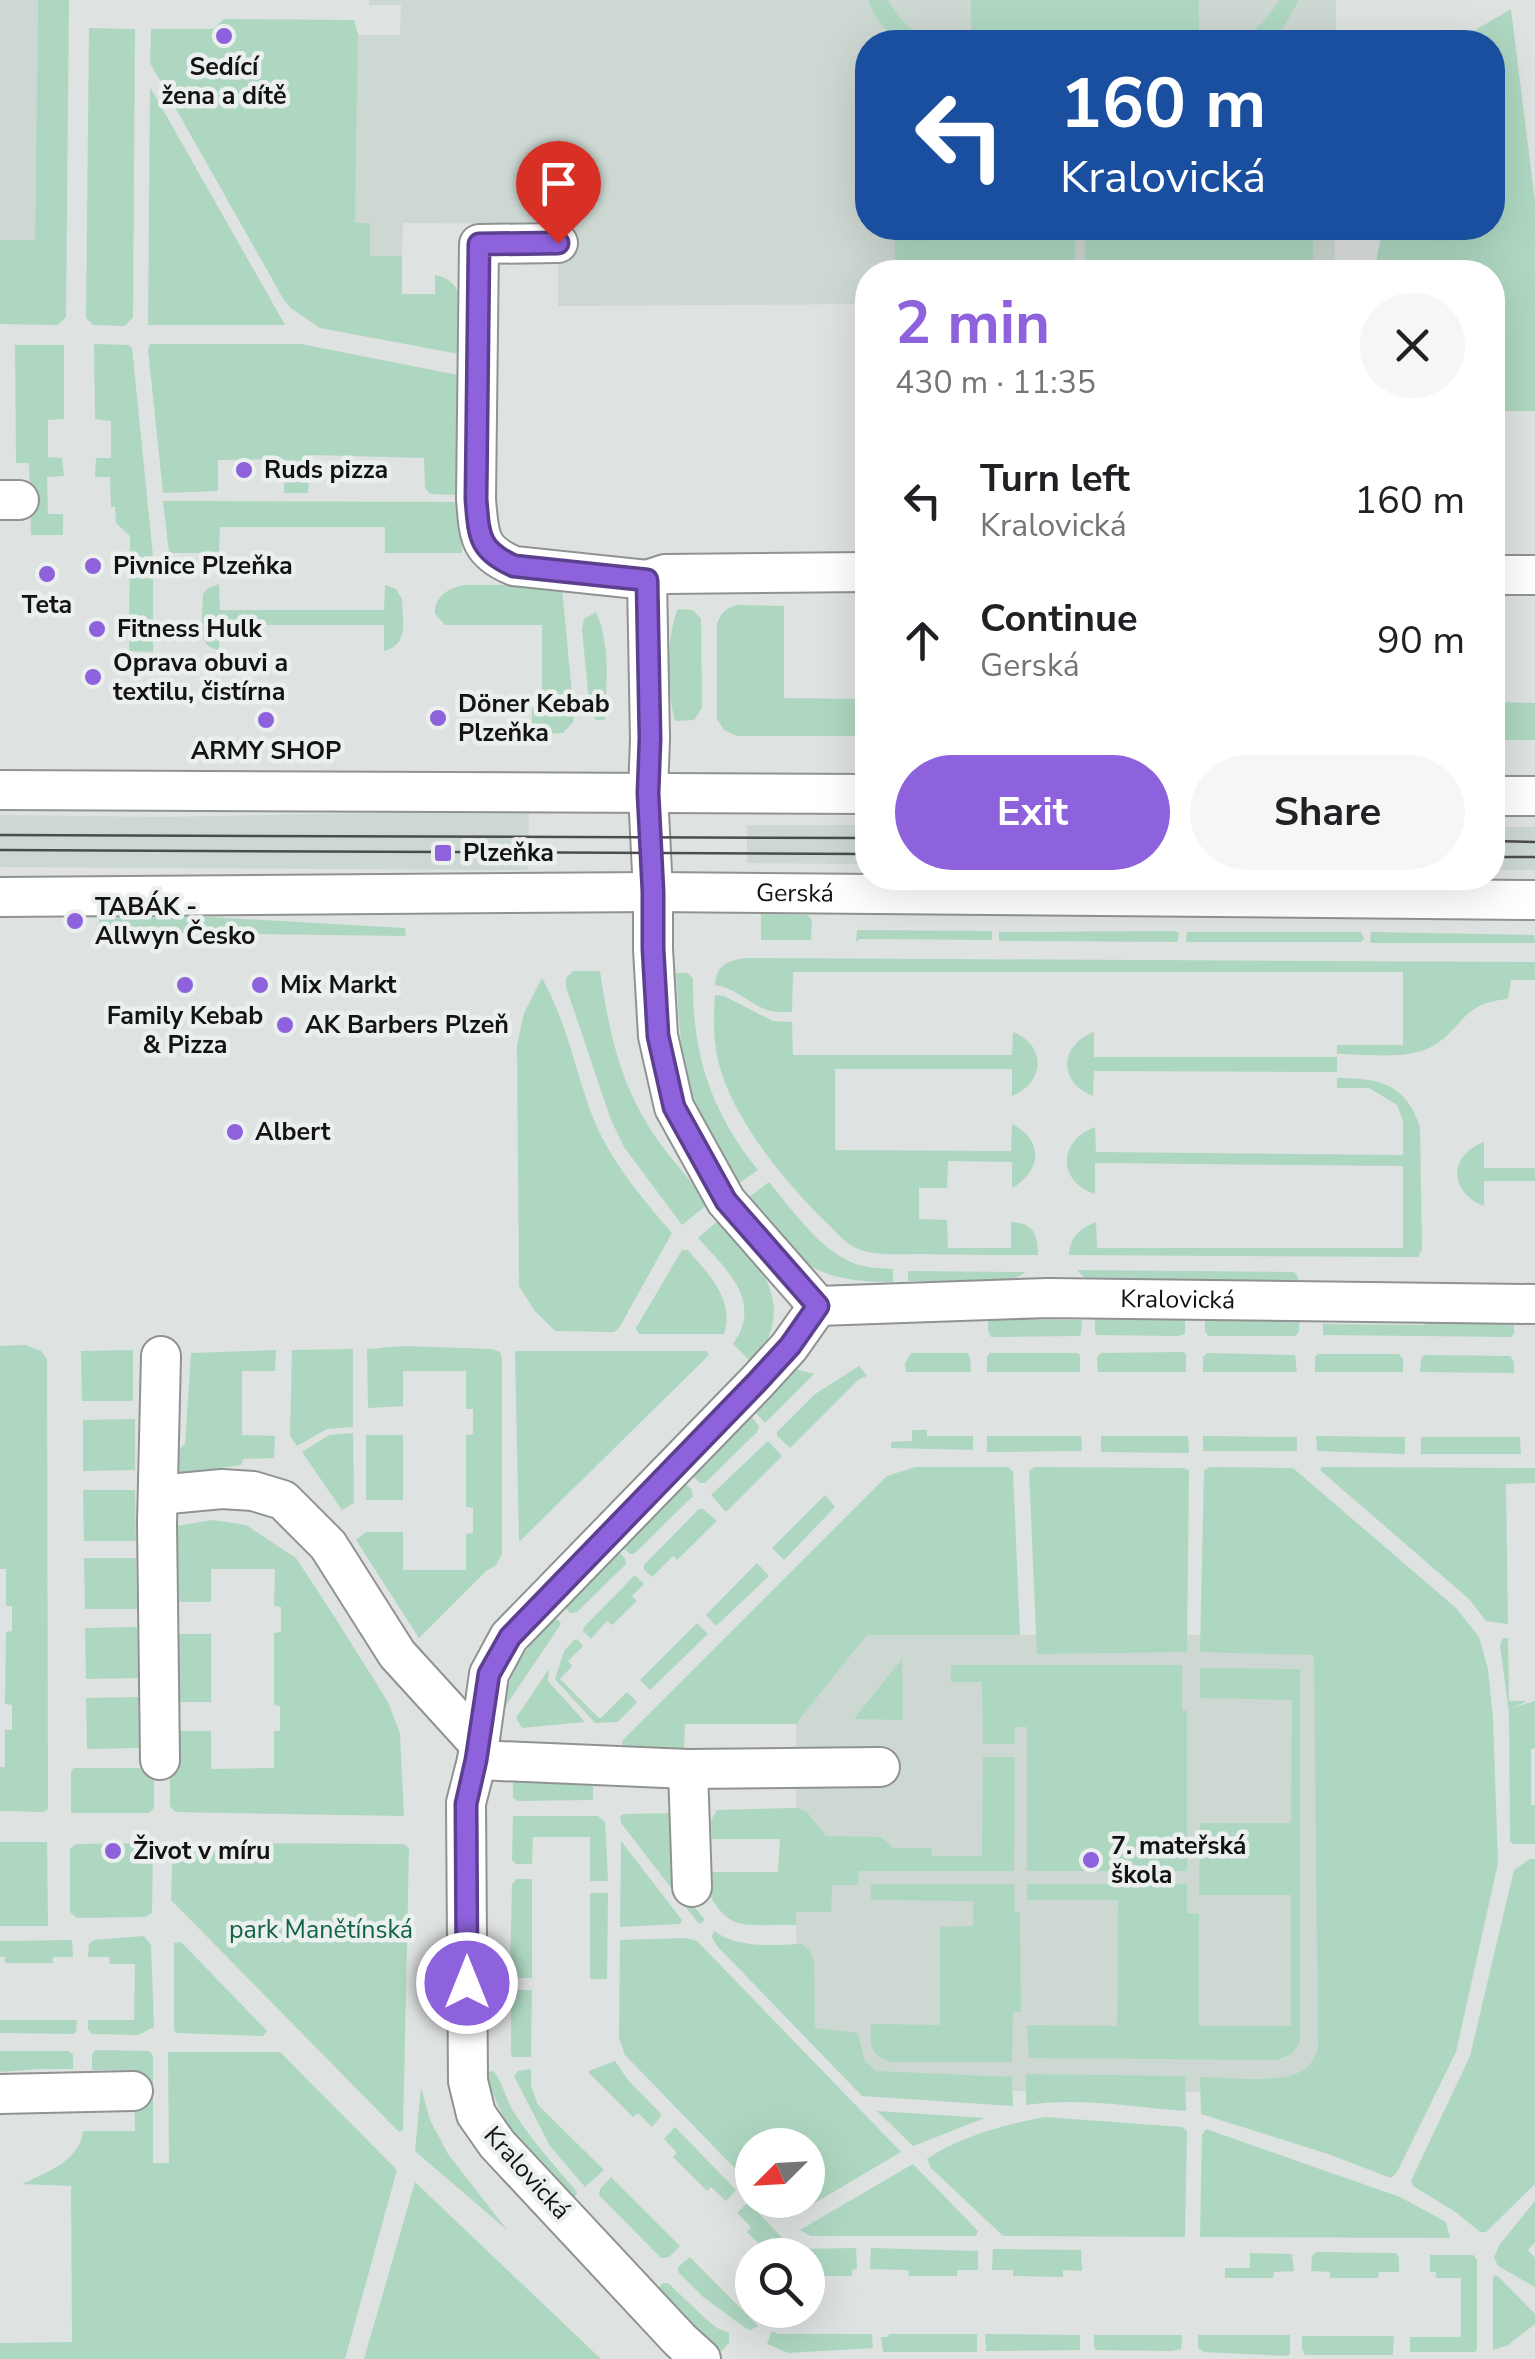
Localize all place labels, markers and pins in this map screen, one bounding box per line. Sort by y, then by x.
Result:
marker: Sedící žena a dítě [213,25,235,47]
place label: Sedící žena a dítě [161,50,287,113]
pin [516,141,601,244]
place label: Ruds pizza [264,453,388,487]
marker: Ruds pizza [233,459,255,481]
place label: Pivnice Plzeňka [113,549,293,583]
marker: Pivnice Plzeňka [82,555,104,577]
marker: Teta [36,563,58,585]
place label: Teta [22,588,72,622]
place label: Fitness Hulk [117,612,262,646]
marker: Fitness Hulk [86,618,108,640]
place label: Oprava obuvi a textilu, čistírna [113,646,288,709]
marker: Oprava obuvi a textilu, čistírna [82,666,104,688]
place label: Döner Kebab Plzeňka [458,687,610,750]
marker: Döner Kebab Plzeňka [427,707,449,729]
marker: ARMY SHOP [255,709,277,731]
place label: ARMY SHOP [191,734,341,768]
place label: Plzeňka [463,836,554,870]
marker: Plzeňka [432,842,454,864]
place label: TABÁK - Allwyn Česko [95,890,255,953]
marker: TABÁK - Allwyn Česko [64,910,86,932]
place label: Mix Markt [280,968,397,1002]
marker: Family Kebab & Pizza [174,974,196,996]
marker: Mix Markt [249,974,271,996]
place label: Family Kebab & Pizza [107,999,263,1062]
place label: AK Barbers Plzeň [305,1008,509,1042]
marker: AK Barbers Plzeň [274,1014,296,1036]
place label: Albert [255,1115,331,1149]
marker: Albert [224,1121,246,1143]
place label: 7. mateřská škola [1111,1829,1246,1892]
place label: Život v míru [133,1834,271,1868]
marker: Život v míru [102,1840,124,1862]
marker: 7. mateřská škola [1080,1849,1102,1871]

